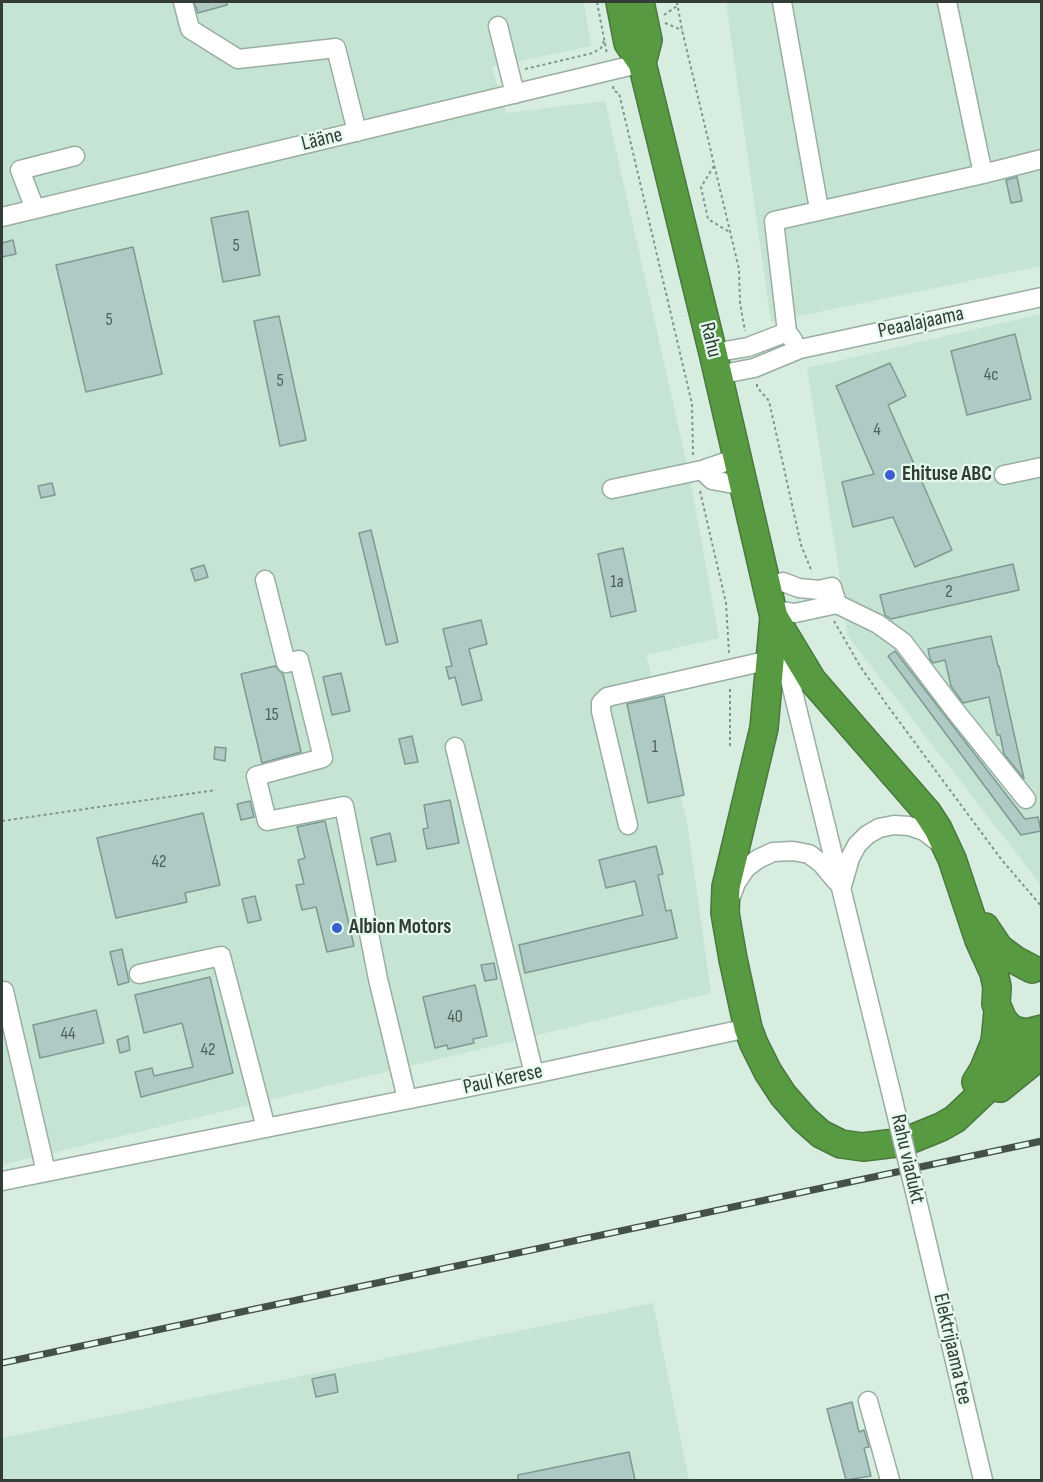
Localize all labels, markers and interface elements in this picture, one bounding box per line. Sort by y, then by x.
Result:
street label: Lääne [299,123,345,157]
house number: 5 [232,235,240,257]
street label: Peaalajaama [876,302,966,344]
house number: 5 [105,309,113,331]
street label: Rahu [694,320,726,360]
house number: 4c [984,364,998,386]
house number: 5 [276,370,284,392]
house number: 4 [873,419,881,441]
place label: Ehituse ABC [902,462,992,488]
marker: Ehituse ABC [883,468,897,482]
house number: 1a [610,571,624,593]
house number: 2 [945,581,953,603]
house number: 15 [265,704,279,726]
house number: 1 [652,736,658,758]
house number: 42 [151,851,167,873]
place label: Albion Motors [349,915,451,941]
marker: Albion Motors [330,921,344,935]
house number: 40 [447,1006,463,1028]
house number: 44 [60,1023,76,1045]
house number: 42 [200,1039,216,1061]
street label: Paul Kerese [461,1059,545,1101]
street label: Rahu viadukt [885,1112,929,1206]
street label: Elektrijaama tee [927,1291,977,1407]

